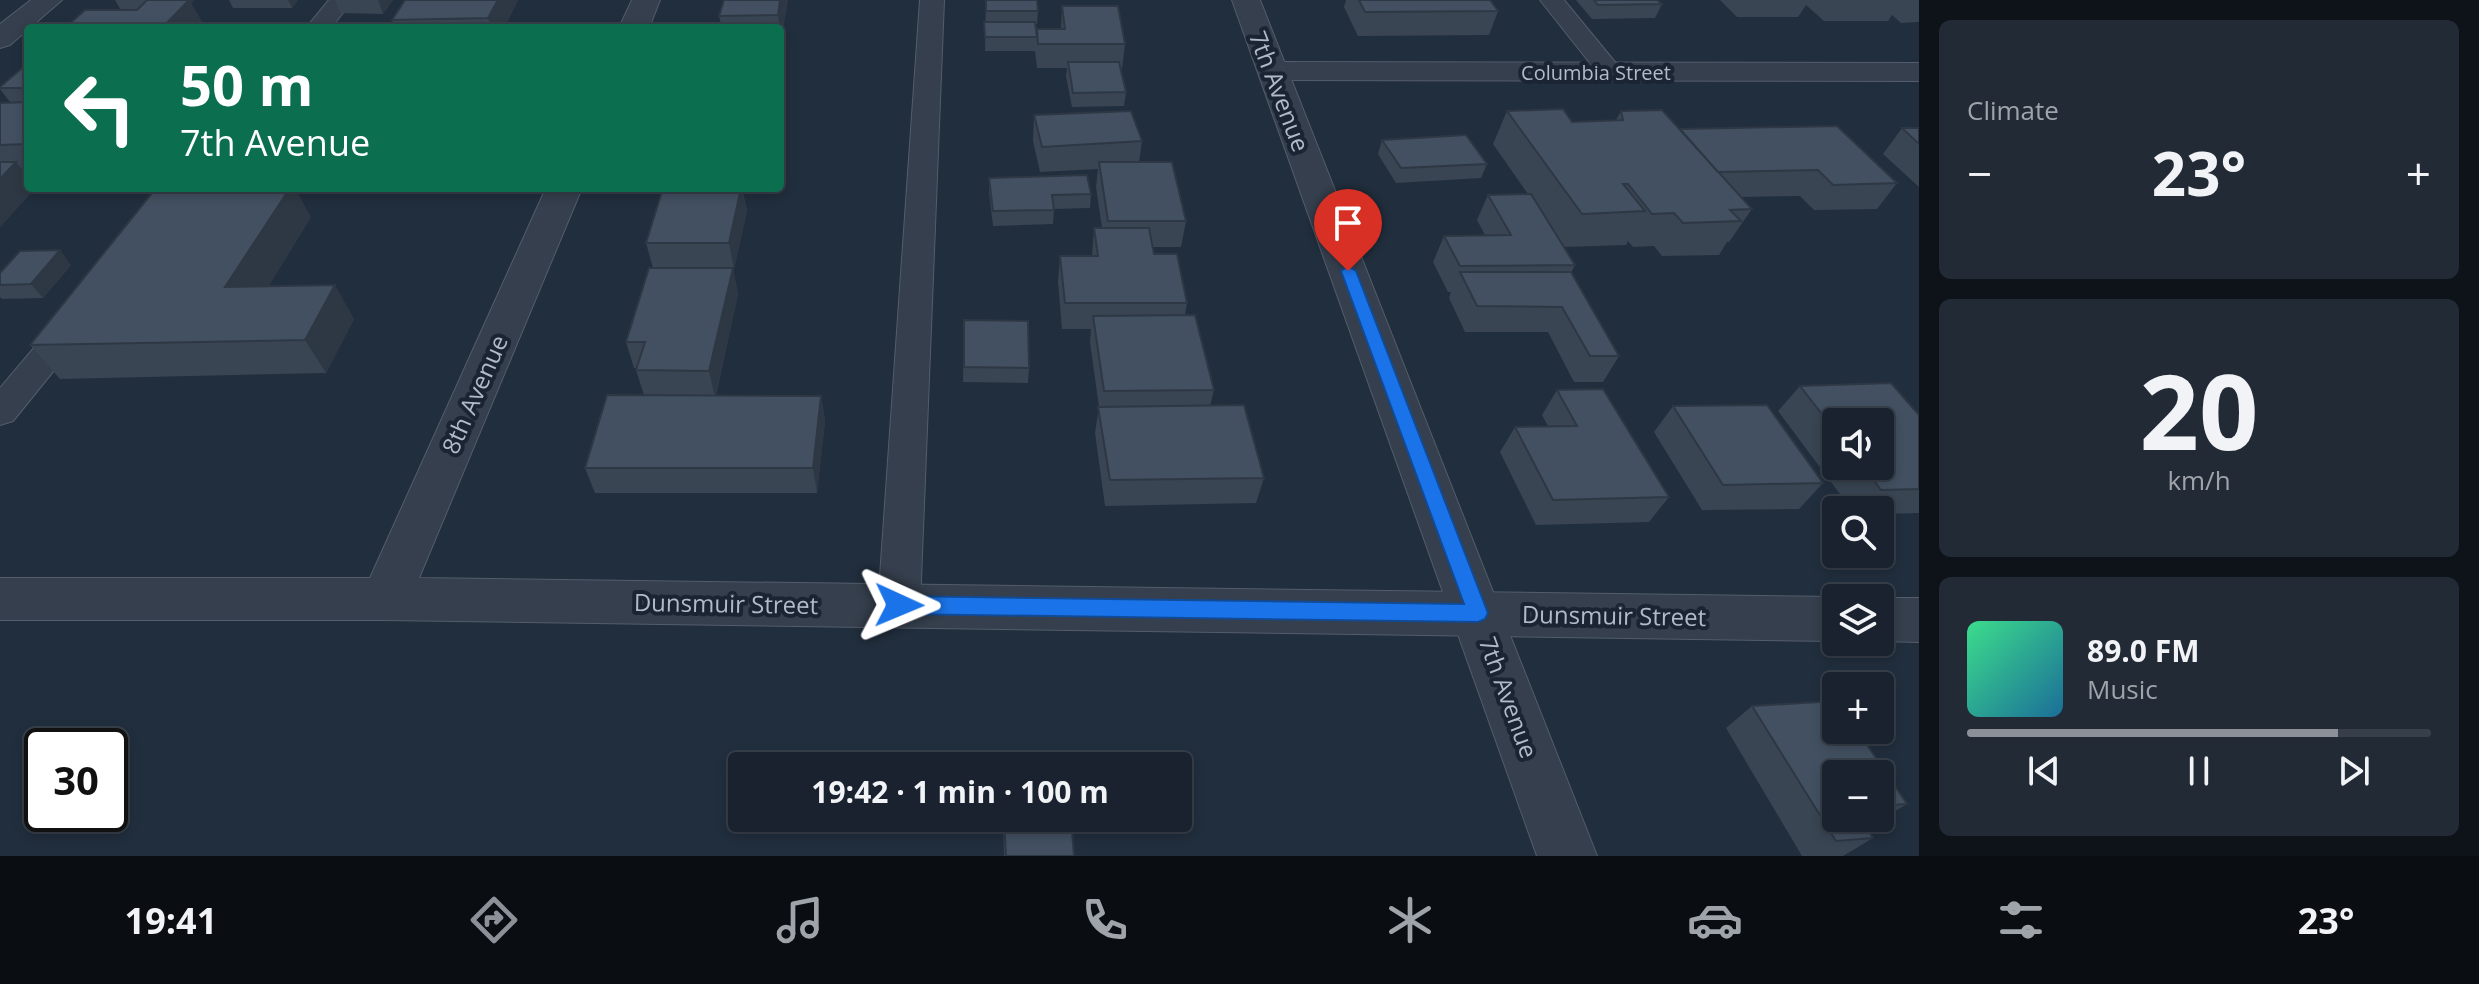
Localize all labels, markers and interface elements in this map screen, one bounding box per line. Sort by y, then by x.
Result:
street label: 7th Avenue [1242,26,1318,156]
text: 50 m [180,46,314,122]
icon: left [48,56,152,160]
street label: Columbia Street [1521,59,1671,86]
text: Climate [1967,92,2059,128]
text: 7th Avenue [180,118,370,167]
text: 23° [2152,132,2246,214]
text: − [1967,143,1992,203]
text: + [2406,143,2431,203]
pin [1314,189,1382,271]
icon: arrive [1326,201,1370,245]
street label: 8th Avenue [433,329,515,459]
text: 20 [2140,339,2258,480]
map controls [1822,408,1894,832]
button: sound [1822,408,1894,480]
text: km/h [2167,462,2231,498]
button: search [1822,496,1894,568]
position arrow [857,563,941,647]
button: layers [1822,584,1894,656]
street label: Dunsmuir Street [634,585,818,621]
street label: Dunsmuir Street [1522,597,1706,633]
text: 89.0 FM [2087,630,2200,671]
street label: 7th Avenue [1472,632,1546,762]
text: Music [2087,671,2158,707]
button: + [1822,672,1894,744]
speed limit sign: 30 [24,728,128,832]
icon: previous [2022,749,2066,793]
icon: pause [2177,749,2221,793]
icon: next [2332,749,2376,793]
button: − [1822,760,1894,832]
text: 19:42 · 1 min · 100 m [811,771,1109,812]
icon: directions [466,892,522,948]
icon: music [772,892,828,948]
icon: phone [1077,892,1133,948]
icon: climate [1382,892,1438,948]
icon: car [1687,892,1743,948]
icon: filters [1993,892,2049,948]
text: 19:41 [125,896,217,945]
text: 23° [2298,896,2354,945]

